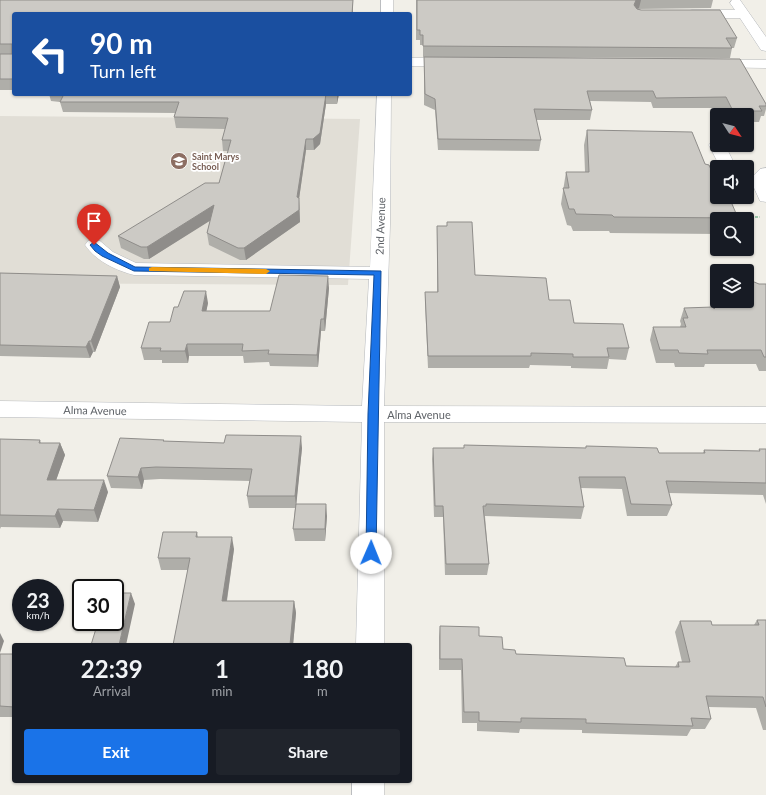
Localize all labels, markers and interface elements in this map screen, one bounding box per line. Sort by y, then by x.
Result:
text: 90 m [90,26,153,60]
icon: left [24,28,76,80]
text: Turn left [90,60,156,82]
north arrow [710,108,754,152]
map controls [710,108,754,308]
school or university icon: Saint Marys School [169,151,189,171]
place label: Saint Marys School [192,151,239,172]
button: sound [710,160,754,204]
street label: 2nd Avenue [372,197,388,255]
pin [77,204,111,245]
icon: arrive [83,210,105,232]
button: search [710,212,754,256]
button: layers [710,264,754,308]
street label: Alma Avenue [63,403,127,417]
street label: Alma Avenue [387,408,451,421]
position arrow [350,532,392,574]
speed limit sign: 30 [72,579,124,631]
text: 23 [26,588,50,612]
text: km/h [26,609,50,621]
text: 22:39 [81,654,143,683]
text: 1 [215,654,229,683]
text: 180 [301,654,343,683]
text: Arrival [93,683,130,699]
text: min [212,683,233,699]
text: m [317,683,328,699]
button: Exit [24,729,208,775]
button: Share [216,729,400,775]

